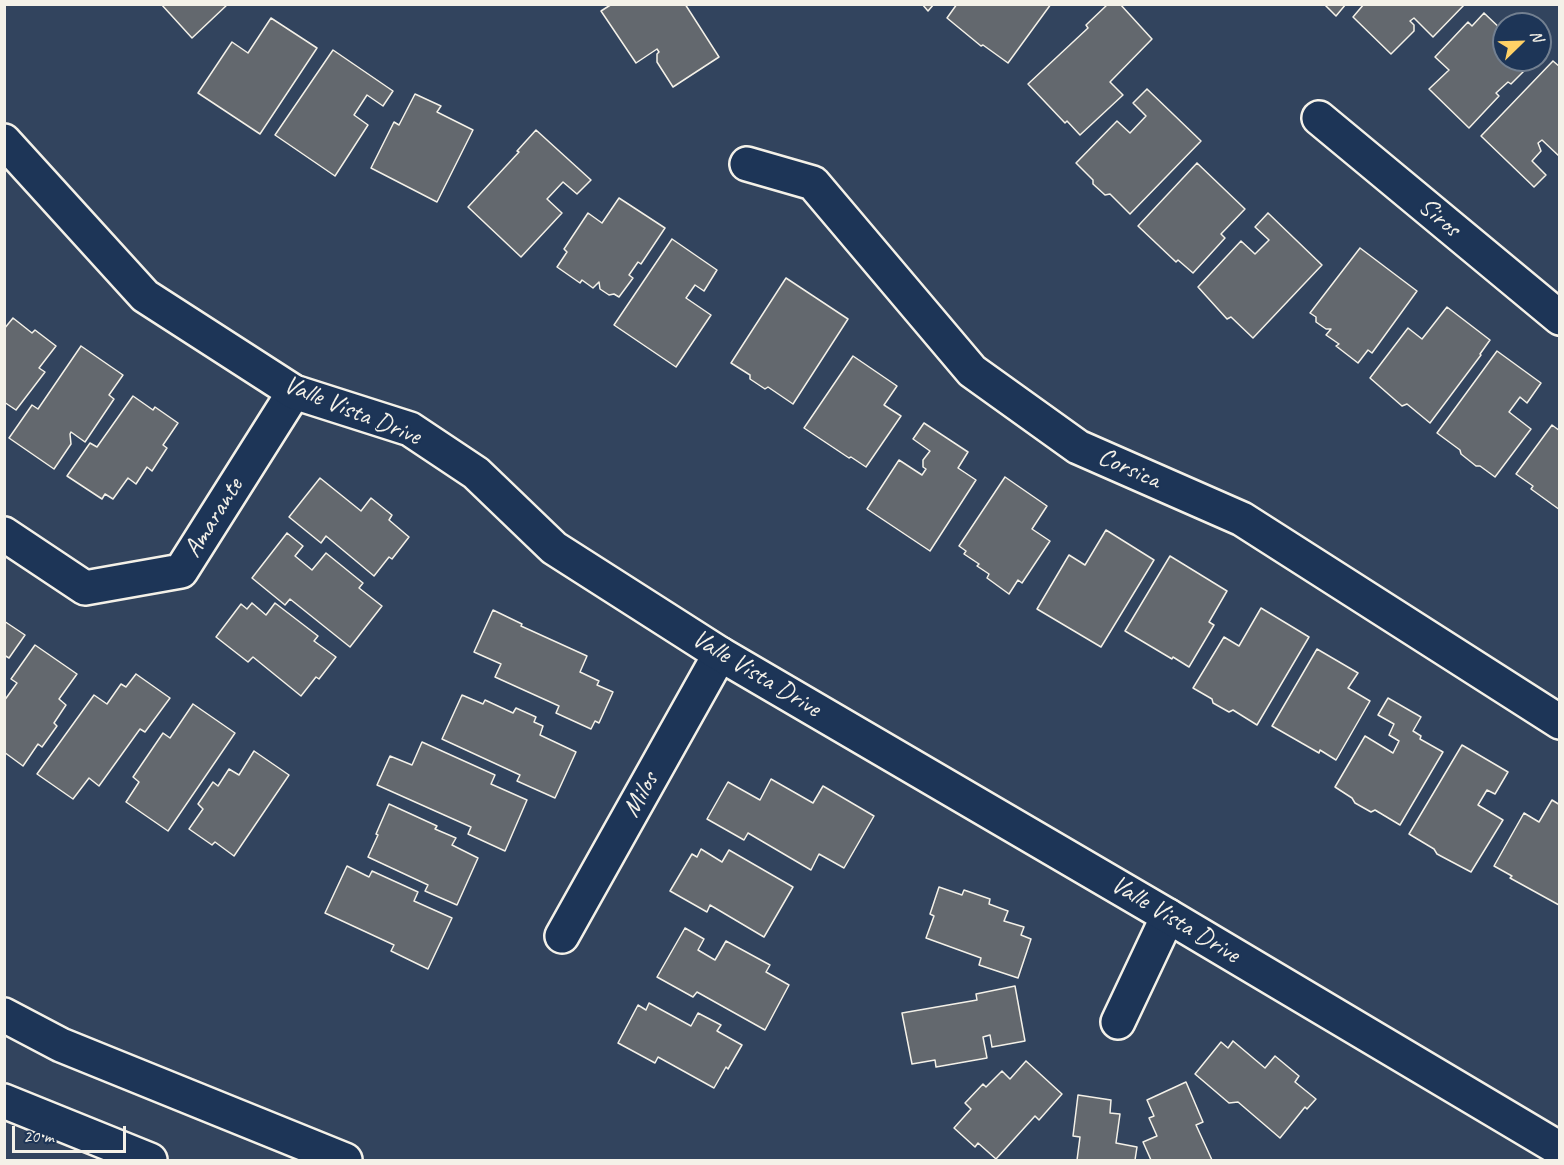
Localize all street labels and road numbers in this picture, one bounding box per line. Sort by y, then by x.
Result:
street label: Siros [1412,191,1466,245]
street label: Valle Vista Drive [279,369,425,453]
street label: Corsica [1093,442,1165,496]
street label: Amarante [178,473,250,563]
street label: Valle Vista Drive [686,623,826,725]
street label: Milos [616,767,666,823]
street label: Valle Vista Drive [1105,869,1245,971]

